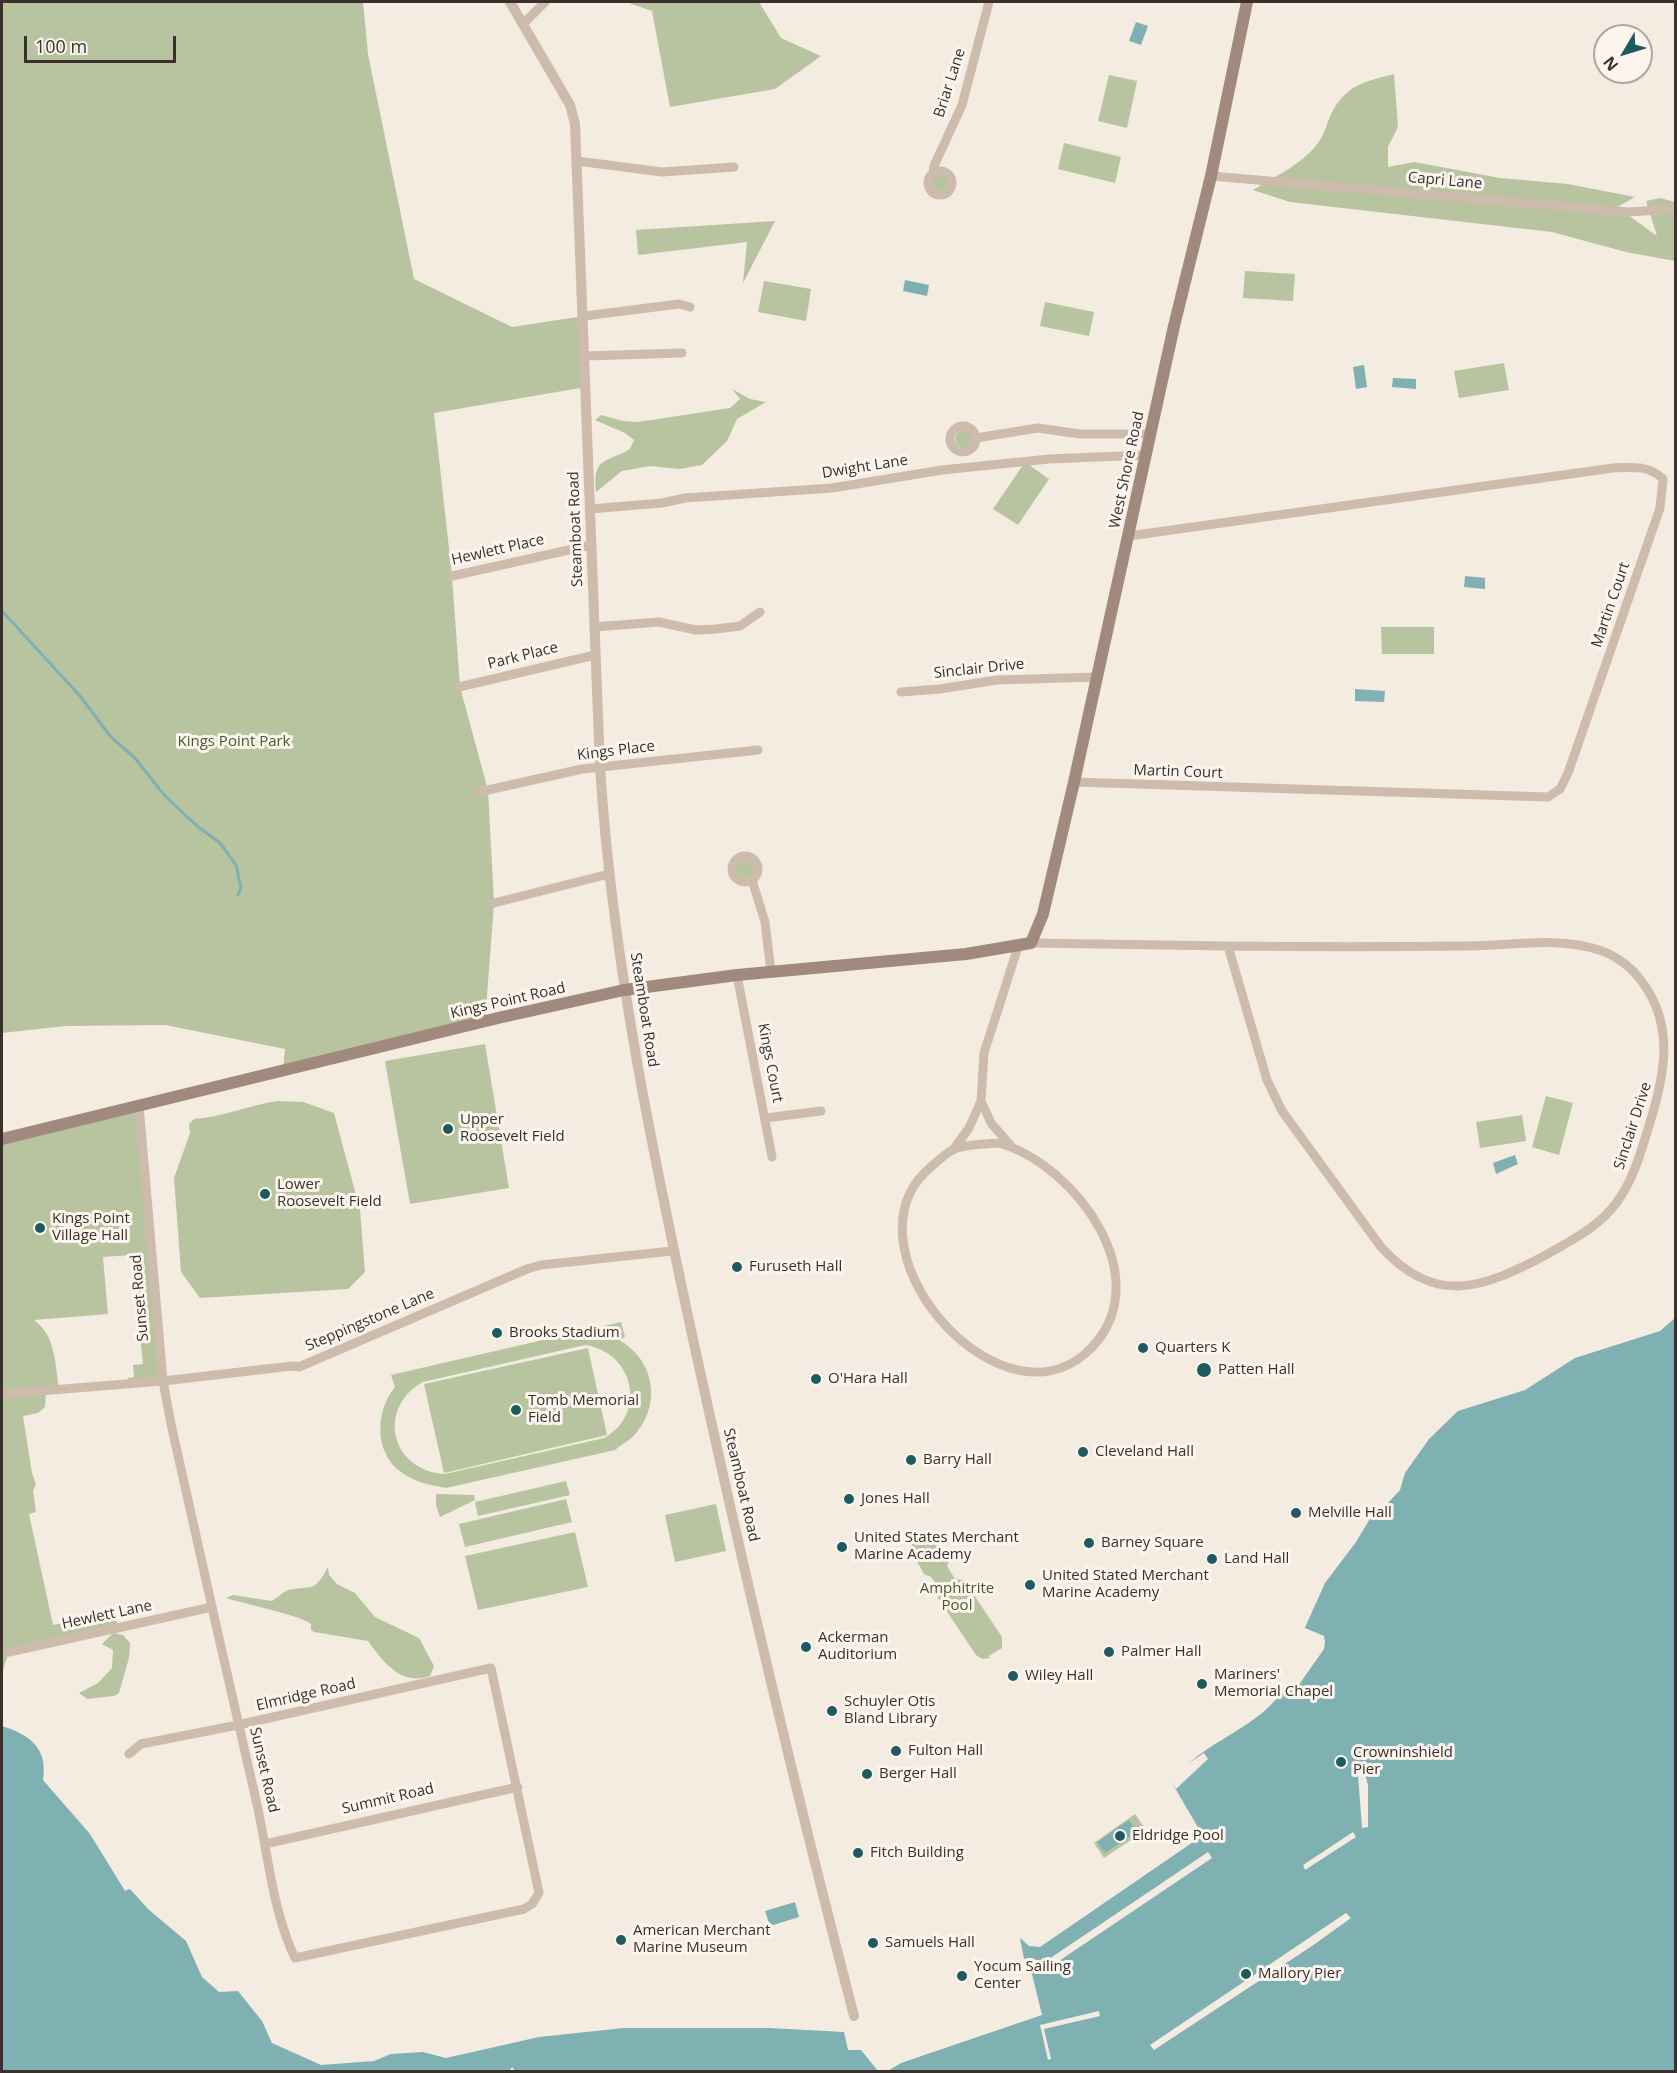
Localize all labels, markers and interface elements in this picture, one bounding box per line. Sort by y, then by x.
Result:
scale bar [27,24,178,62]
north arrow [1593,24,1653,84]
text: 100 m [35,34,87,58]
street label: Briar Lane [930,46,970,120]
text: N [1598,52,1623,76]
street label: Capri Lane [1407,169,1483,193]
street label: West Shore Road [1106,410,1148,530]
street label: Dwight Lane [821,451,909,483]
street label: Steamboat Road [565,471,587,587]
street label: Hewlett Place [450,531,546,569]
street label: Martin Court [1588,560,1634,650]
street label: Park Place [486,639,560,673]
street label: Sinclair Drive [933,655,1025,683]
park label: Kings Point Park [177,733,291,751]
street label: Kings Place [576,737,656,765]
street label: Martin Court [1133,761,1223,783]
street label: Steamboat Road [626,951,662,1069]
street label: Kings Point Road [449,979,567,1023]
street label: Kings Court [753,1022,787,1104]
street label: Sinclair Drive [1610,1080,1656,1172]
place label: Upper Roosevelt Field [460,1111,565,1146]
marker: Upper Roosevelt Field [441,1122,455,1136]
place label: Lower Roosevelt Field [277,1176,382,1211]
marker: Lower Roosevelt Field [258,1187,272,1201]
place label: Kings Point Village Hall [52,1210,130,1245]
marker: Kings Point Village Hall [33,1221,47,1235]
street label: Sunset Road [127,1254,153,1342]
place label: Furuseth Hall [749,1258,842,1276]
marker: Furuseth Hall [730,1260,744,1274]
street label: Steppingstone Lane [303,1285,437,1355]
place label: Brooks Stadium [509,1324,620,1342]
marker: Brooks Stadium [490,1326,504,1340]
place label: Quarters K [1155,1339,1230,1357]
marker: Quarters K [1136,1341,1150,1355]
marker: Patten Hall [1195,1361,1213,1379]
place label: Patten Hall [1218,1361,1295,1379]
place label: O'Hara Hall [828,1370,908,1388]
marker: O'Hara Hall [809,1372,823,1386]
place label: Tomb Memorial Field [528,1392,639,1427]
marker: Tomb Memorial Field [509,1403,523,1417]
street label: Steamboat Road [719,1427,763,1543]
place label: Cleveland Hall [1095,1443,1194,1461]
marker: Cleveland Hall [1076,1445,1090,1459]
place label: Barry Hall [923,1451,992,1469]
marker: Barry Hall [904,1453,918,1467]
place label: Jones Hall [861,1490,930,1508]
marker: Jones Hall [842,1492,856,1506]
place label: Melville Hall [1308,1504,1392,1522]
marker: Melville Hall [1289,1506,1303,1520]
place label: United States Merchant Marine Academy [854,1529,1019,1564]
place label: Barney Square [1101,1534,1204,1552]
marker: Barney Square [1082,1536,1096,1550]
marker: United States Merchant Marine Academy [835,1540,849,1554]
place label: Land Hall [1224,1550,1289,1568]
marker: Land Hall [1205,1552,1219,1566]
place label: United Stated Merchant Marine Academy [1042,1567,1209,1602]
marker: United Stated Merchant Marine Academy [1023,1578,1037,1592]
park label: Amphitrite Pool [920,1580,994,1615]
street label: Hewlett Lane [60,1597,154,1633]
place label: Ackerman Auditorium [818,1629,897,1664]
marker: Ackerman Auditorium [799,1640,813,1654]
place label: Palmer Hall [1121,1643,1201,1661]
marker: Palmer Hall [1102,1645,1116,1659]
place label: Mariners' Memorial Chapel [1214,1666,1333,1701]
place label: Wiley Hall [1025,1667,1093,1685]
marker: Wiley Hall [1006,1669,1020,1683]
street label: Elmridge Road [255,1675,357,1715]
marker: Mariners' Memorial Chapel [1195,1677,1209,1691]
place label: Schuyler Otis Bland Library [844,1693,937,1728]
marker: Schuyler Otis Bland Library [825,1704,839,1718]
street label: Sunset Road [245,1725,283,1815]
place label: Fulton Hall [908,1742,983,1760]
marker: Fulton Hall [889,1744,903,1758]
place label: Crowninshield Pier [1353,1744,1453,1779]
marker: Crowninshield Pier [1334,1755,1348,1769]
place label: Berger Hall [879,1765,957,1783]
marker: Berger Hall [860,1767,874,1781]
street label: Summit Road [340,1780,436,1818]
place label: Eldridge Pool [1132,1827,1224,1845]
marker: Eldridge Pool [1113,1829,1127,1843]
place label: Fitch Building [870,1844,964,1862]
marker: Fitch Building [851,1846,865,1860]
place label: American Merchant Marine Museum [633,1922,771,1957]
marker: American Merchant Marine Museum [614,1933,628,1947]
place label: Samuels Hall [885,1934,975,1952]
marker: Samuels Hall [866,1936,880,1950]
place label: Yocum Sailing Center [974,1958,1071,1993]
place label: Mallory Pier [1258,1965,1341,1983]
marker: Mallory Pier [1239,1967,1253,1981]
marker: Yocum Sailing Center [955,1969,969,1983]

